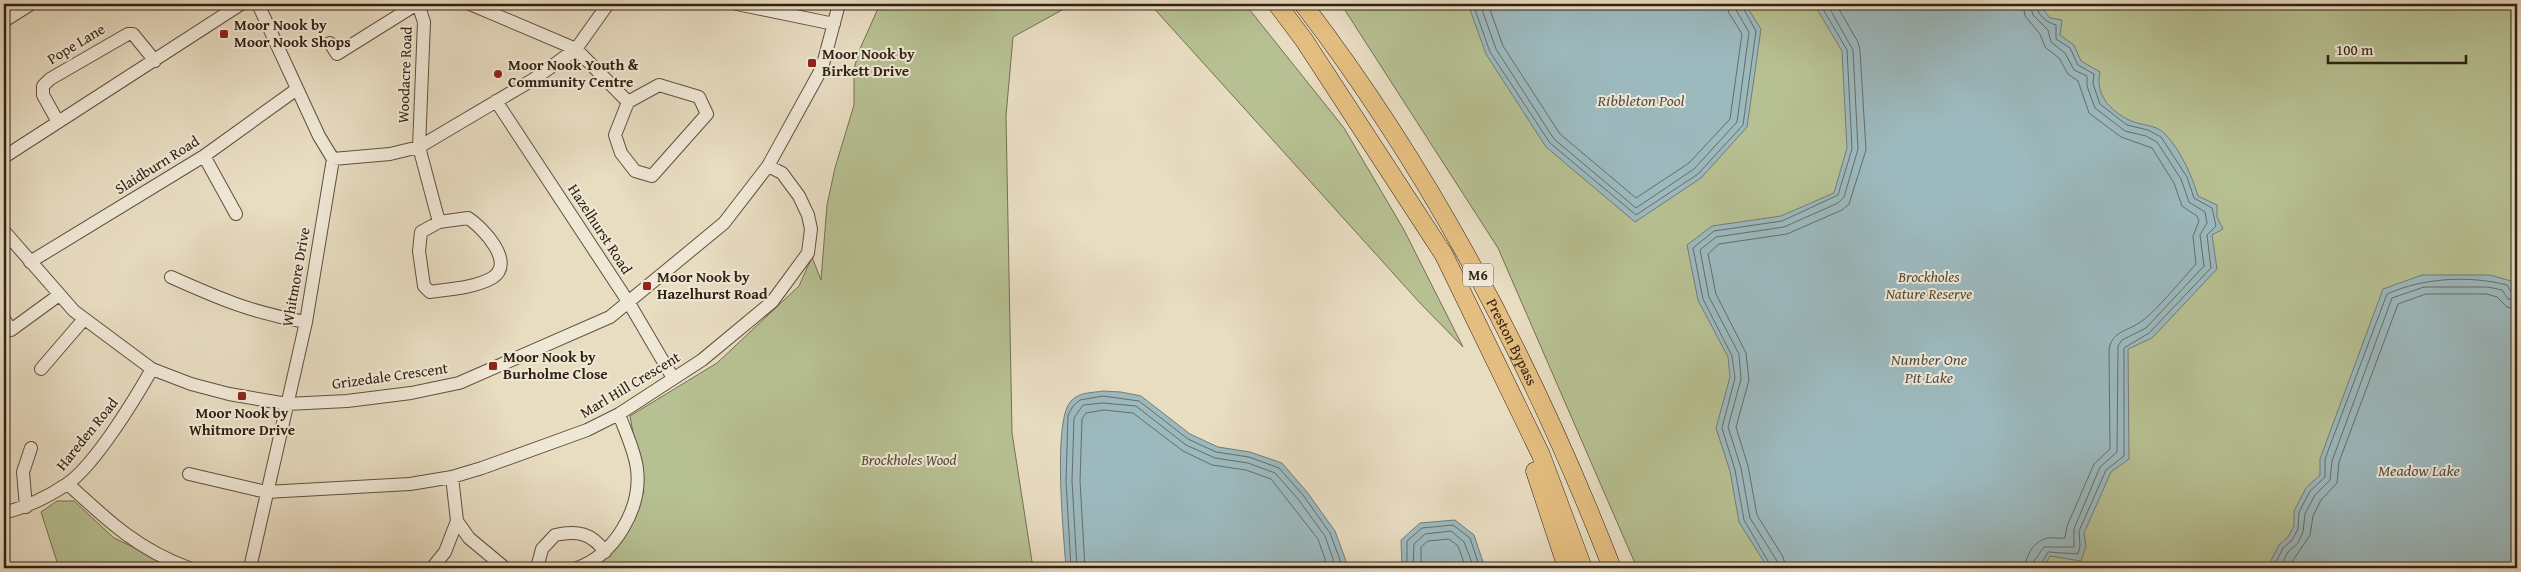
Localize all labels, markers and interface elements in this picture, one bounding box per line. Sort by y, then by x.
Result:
place label: Moor Nook by Moor Nook Shops [234,14,351,52]
street label: Pope Lane [43,18,109,69]
street label: Woodacre Road [392,26,417,124]
marker: Moor Nook by Moor Nook Shops [218,28,230,40]
scale bar [2328,32,2466,64]
text: 100 m [2336,39,2374,60]
place label: Moor Nook by Birkett Drive [822,43,915,81]
place label: Moor Nook Youth & Community Centre [508,54,639,92]
marker: Moor Nook by Birkett Drive [806,57,818,69]
marker: Moor Nook Youth & Community Centre [492,68,504,80]
water label: Ribbleton Pool [1596,88,1685,112]
street label: Slaidburn Road [110,130,203,199]
street label: Hazelhurst Road [563,180,637,278]
street label: Whitmore Drive [276,226,315,328]
road number: M6 [1463,264,1493,286]
place label: Moor Nook by Hazelhurst Road [657,266,768,304]
park label: Brockholes Nature Reserve [1886,266,1972,304]
marker: Moor Nook by Hazelhurst Road [641,280,653,292]
street label: Preston Bypass [1482,295,1543,389]
place label: Moor Nook by Burholme Close [503,346,608,384]
street label: Marl Hill Crescent [576,346,684,423]
water label: Number One Pit Lake [1890,347,1968,389]
street label: Grizedale Crescent [331,357,450,394]
marker: Moor Nook by Burholme Close [487,360,499,372]
marker: Moor Nook by Whitmore Drive [236,390,248,402]
street label: Hareden Road [51,393,123,475]
place label: Moor Nook by Whitmore Drive [189,402,295,440]
park label: Brockholes Wood [860,449,957,470]
water label: Meadow Lake [2378,458,2461,482]

